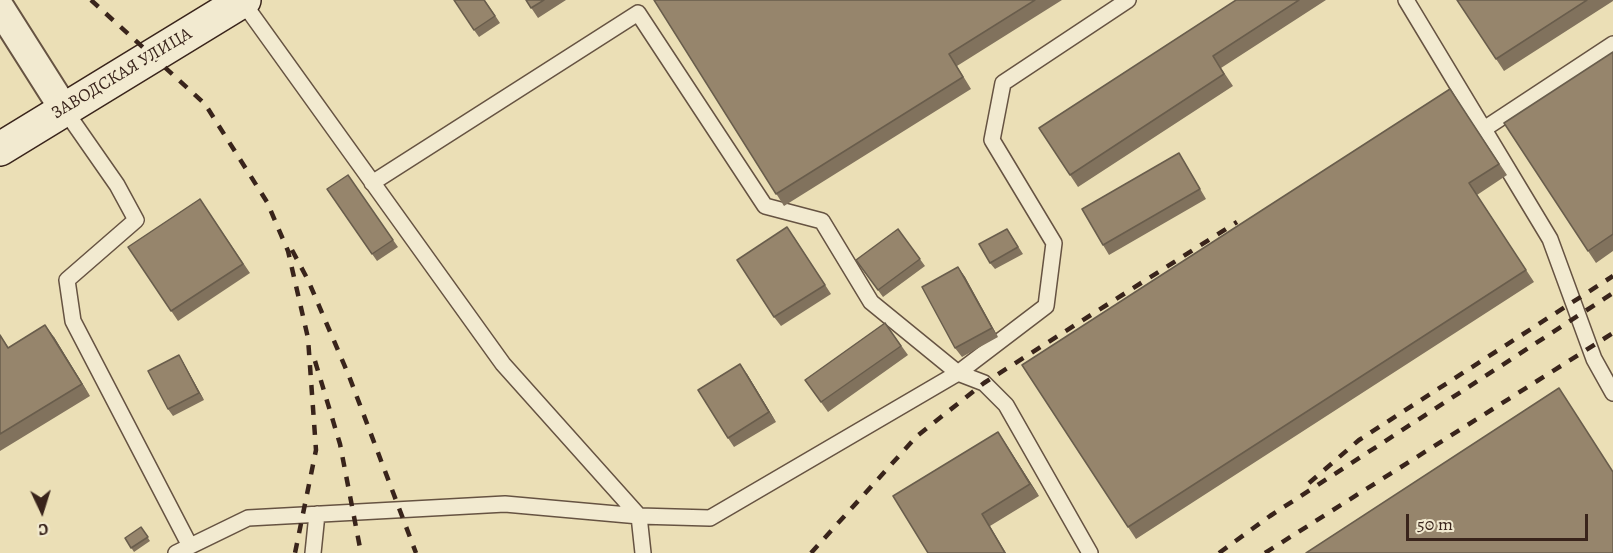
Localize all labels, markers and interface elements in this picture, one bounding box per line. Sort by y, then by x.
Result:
street label: ЗАВОДСКАЯ УЛИЦА [48,24,196,124]
north arrow [12,481,72,541]
scale bar [1409,502,1590,540]
text: 50 m [1417,512,1453,536]
text: С [38,518,49,540]

